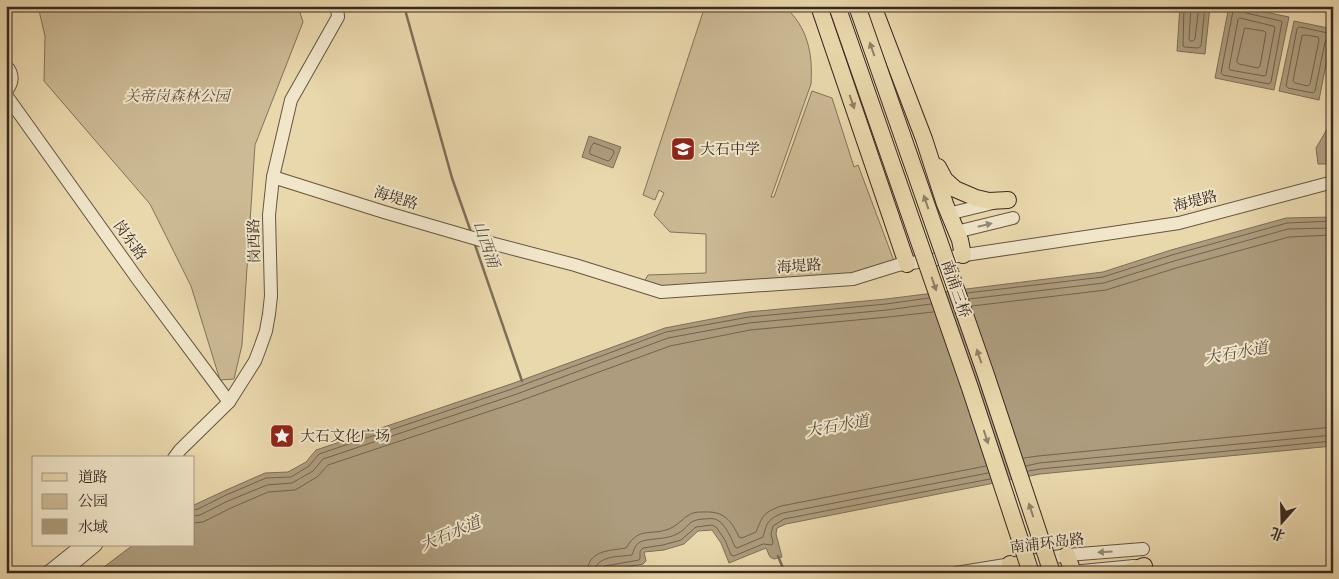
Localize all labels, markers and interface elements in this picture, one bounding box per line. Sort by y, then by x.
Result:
one-way arrow [868,41,876,56]
park label: 关帝岗森林公园 [124,85,231,106]
one-way arrow [848,95,856,110]
school or university icon: 大石中学 [670,136,696,162]
place label: 大石中学 [700,138,760,159]
street label: 海堤路 [372,181,421,214]
street label: 海堤路 [1170,185,1219,216]
one-way arrow [922,195,929,210]
street label: 岗东路 [109,215,152,264]
water label: 山西涌 [468,217,507,272]
street label: 岗西路 [243,218,264,264]
one-way arrow [977,221,992,229]
street label: 海堤路 [776,253,822,278]
street label: 南浦三桥 [937,257,976,321]
one-way arrow [931,276,938,291]
water label: 大石水道 [1202,334,1272,369]
one-way arrow [975,348,983,363]
water label: 大石水道 [803,407,873,442]
place icon: 大石文化广场 [269,423,295,449]
place label: 大石文化广场 [300,425,390,446]
one-way arrow [983,430,991,445]
legend [32,456,195,546]
text: 道路 [78,466,108,487]
text: 公园 [78,490,108,511]
north arrow [1256,496,1306,546]
one-way arrow [1027,502,1035,517]
water label: 大石水道 [416,509,486,557]
text: 水域 [78,516,108,537]
text: 北 [1268,522,1288,546]
street label: 南浦环岛路 [1008,528,1085,557]
one-way arrow [1097,549,1113,557]

